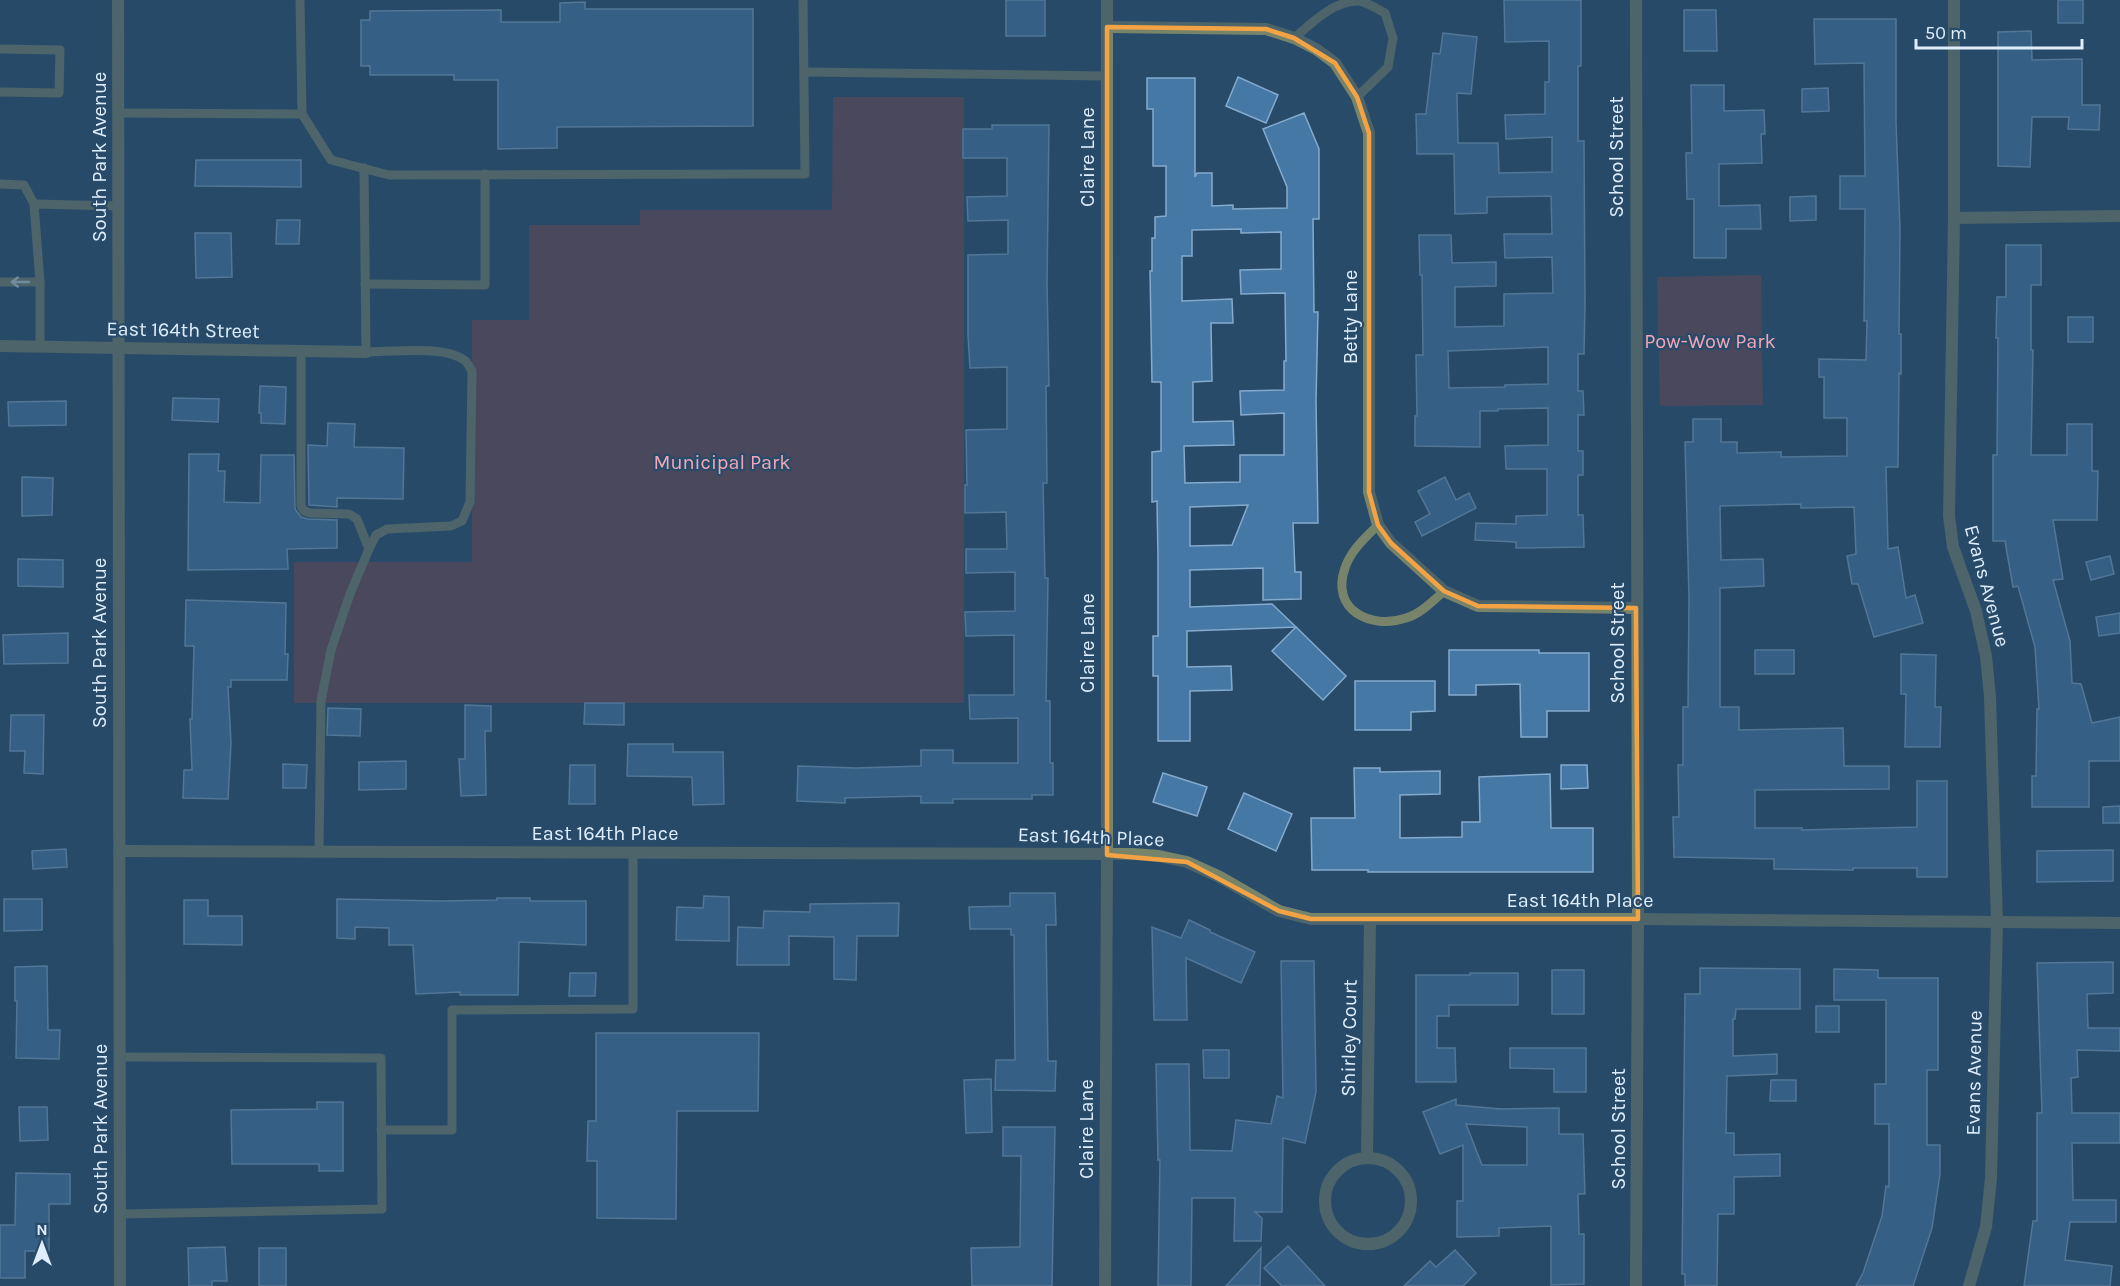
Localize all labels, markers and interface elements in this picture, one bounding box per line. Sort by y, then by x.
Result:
scale bar [1916,12,2082,50]
text: 50 m [1925,22,1967,44]
street label: South Park Avenue [88,72,111,242]
street label: School Street [1605,96,1628,218]
street label: Claire Lane [1076,107,1099,207]
street label: Betty Lane [1339,270,1362,364]
one-way arrow [10,276,30,288]
street label: East 164th Street [106,317,260,343]
park label: Pow-Wow Park [1644,330,1776,353]
park label: Municipal Park [654,451,791,474]
street label: Evans Avenue [1960,522,2014,650]
street label: South Park Avenue [88,558,111,728]
street label: School Street [1606,582,1629,704]
street label: Claire Lane [1076,593,1099,693]
street label: East 164th Place [532,822,678,845]
street label: East 164th Place [1017,823,1165,851]
street label: East 164th Place [1507,889,1653,912]
street label: Shirley Court [1336,979,1362,1097]
street label: Evans Avenue [1961,1010,1987,1136]
street label: South Park Avenue [89,1044,112,1214]
street label: School Street [1607,1068,1630,1190]
street label: Claire Lane [1075,1079,1098,1179]
north arrow [12,1214,72,1274]
text: N [36,1220,48,1239]

